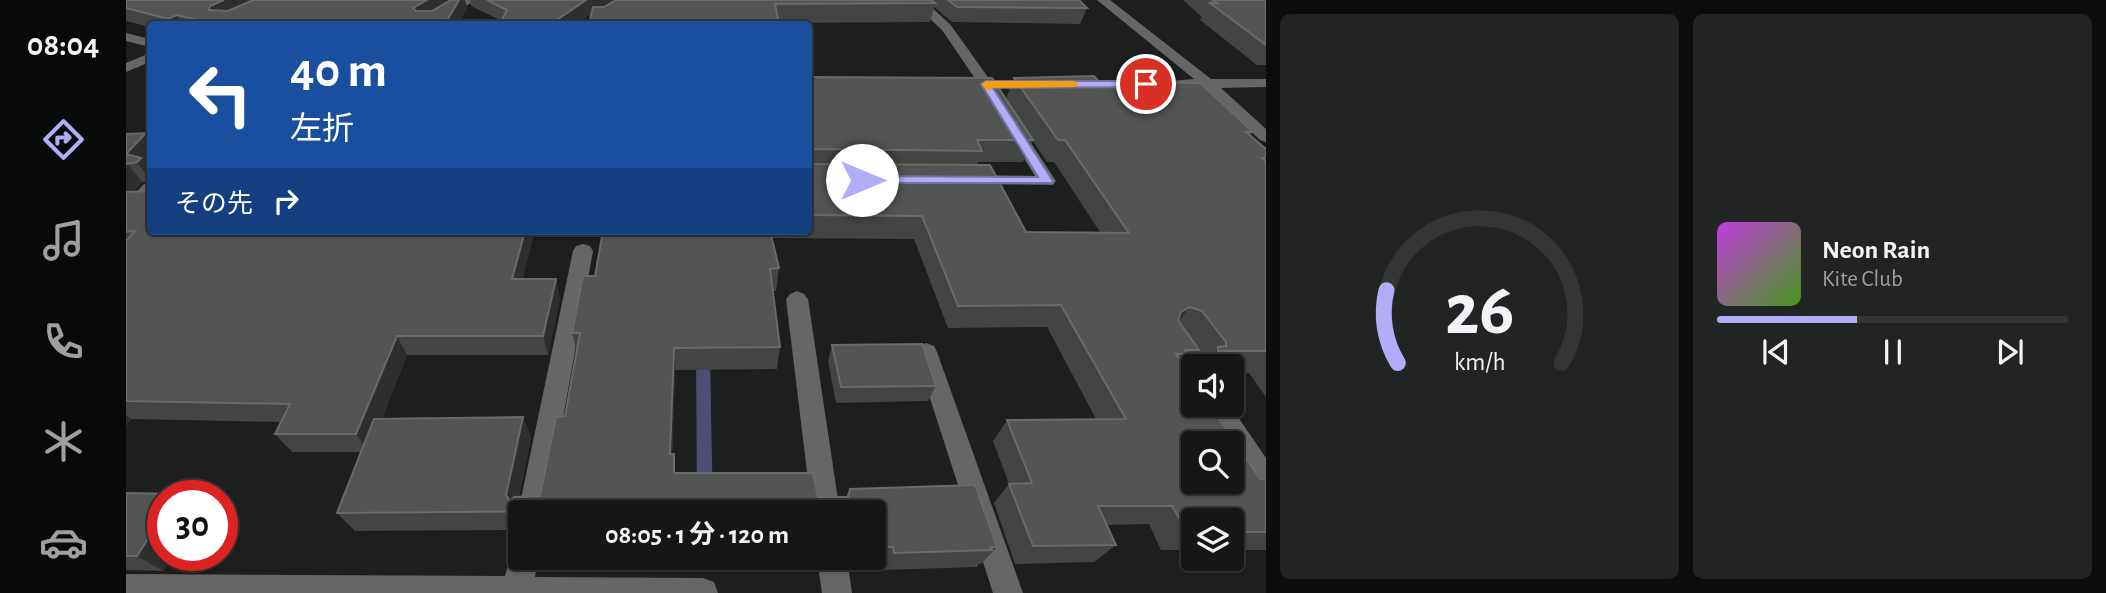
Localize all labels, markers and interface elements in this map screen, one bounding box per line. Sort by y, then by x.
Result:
text: 08:04 [27,29,99,61]
text: 40 m [290,47,387,96]
icon: left [175,49,266,140]
pin [1116,54,1176,114]
icon: arrive [1127,65,1165,103]
text: 左折 [290,113,354,145]
icon: directions [39,115,88,164]
position arrow [825,143,899,217]
icon: right [267,182,305,220]
text: その先 [175,191,253,217]
icon: music [39,216,88,265]
text: Neon Rain [1822,237,1930,263]
text: Kite Club [1822,268,1903,291]
text: 26 [1445,275,1514,348]
icon: phone [39,317,88,366]
icon: previous [1757,333,1795,371]
icon: pause [1874,333,1912,371]
icon: next [1991,333,2029,371]
text: km/h [1454,349,1505,374]
map controls [1181,354,1244,571]
button: sound [1181,354,1244,417]
icon: climate [39,417,88,466]
button: search [1181,431,1244,494]
speed limit sign: 30 [147,480,238,571]
button: layers [1181,508,1244,571]
icon: car [39,518,88,567]
text: 08:05 · 1 分 · 120 m [605,522,789,548]

